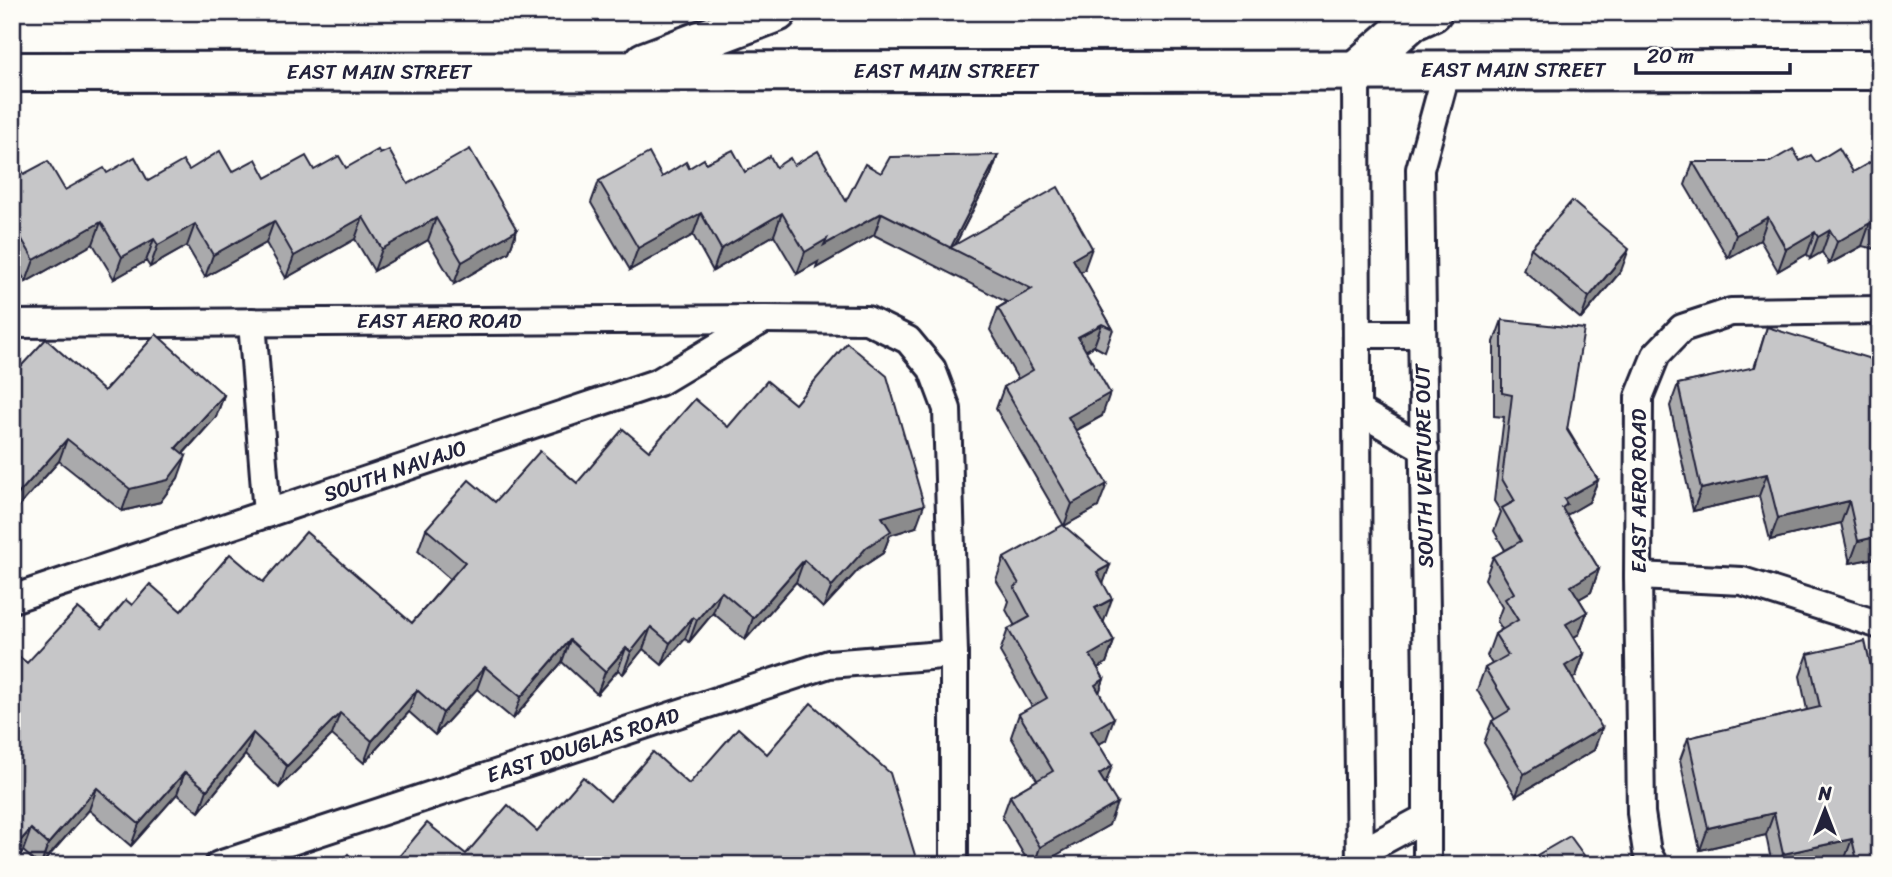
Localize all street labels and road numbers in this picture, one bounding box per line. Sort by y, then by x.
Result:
street label: EAST MAIN STREET [1421,51,1607,89]
street label: EAST MAIN STREET [854,52,1040,90]
street label: EAST MAIN STREET [287,53,473,91]
street label: EAST AERO ROAD [357,302,522,340]
street label: SOUTH VENTURE OUT [1403,362,1445,568]
street label: EAST AERO ROAD [1620,408,1658,573]
street label: SOUTH NAVAJO [318,429,472,513]
street label: EAST DOUGLAS ROAD [482,696,685,794]

